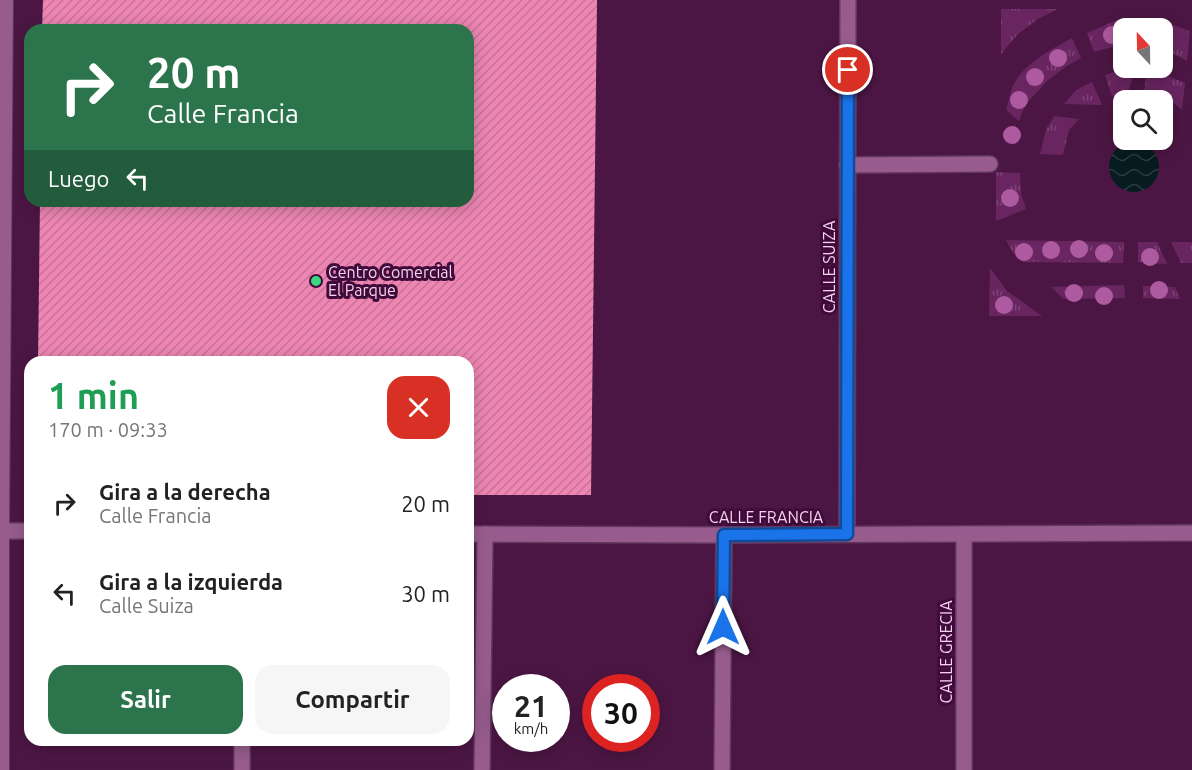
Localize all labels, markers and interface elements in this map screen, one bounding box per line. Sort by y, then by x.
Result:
north arrow [1113,18,1173,78]
map controls [1113,18,1173,150]
pin [822,44,873,95]
icon: right [48,48,126,126]
text: 20 m [147,49,241,96]
icon: arrive [831,53,864,86]
button: search [1113,90,1173,150]
text: Calle Francia [147,98,299,128]
icon: left [121,162,154,195]
text: Luego [48,166,109,191]
street label: CALLE SUIZA [820,220,838,313]
place label: Centro Comercial El Parque [328,263,453,299]
marker: Centro Comercial El Parque [309,274,323,288]
text: 1 min [48,375,139,416]
button: close [387,376,450,439]
text: 170 m · 09:33 [48,418,168,441]
text: Gira a la derecha [99,479,271,504]
icon: right [48,487,81,520]
text: 20 m [401,491,450,516]
text: Calle Francia [99,504,212,527]
street label: CALLE FRANCIA [709,508,824,526]
text: Gira a la izquierda [99,569,283,594]
icon: left [48,577,81,610]
text: 30 m [401,581,450,606]
text: Calle Suiza [99,594,194,617]
position arrow [691,595,755,659]
street label: CALLE GRECIA [937,600,955,704]
button: Salir [48,665,243,734]
button: Compartir [255,665,450,734]
speed limit sign: 30 [582,674,660,752]
text: 21 [514,689,548,723]
text: km/h [514,720,548,737]

